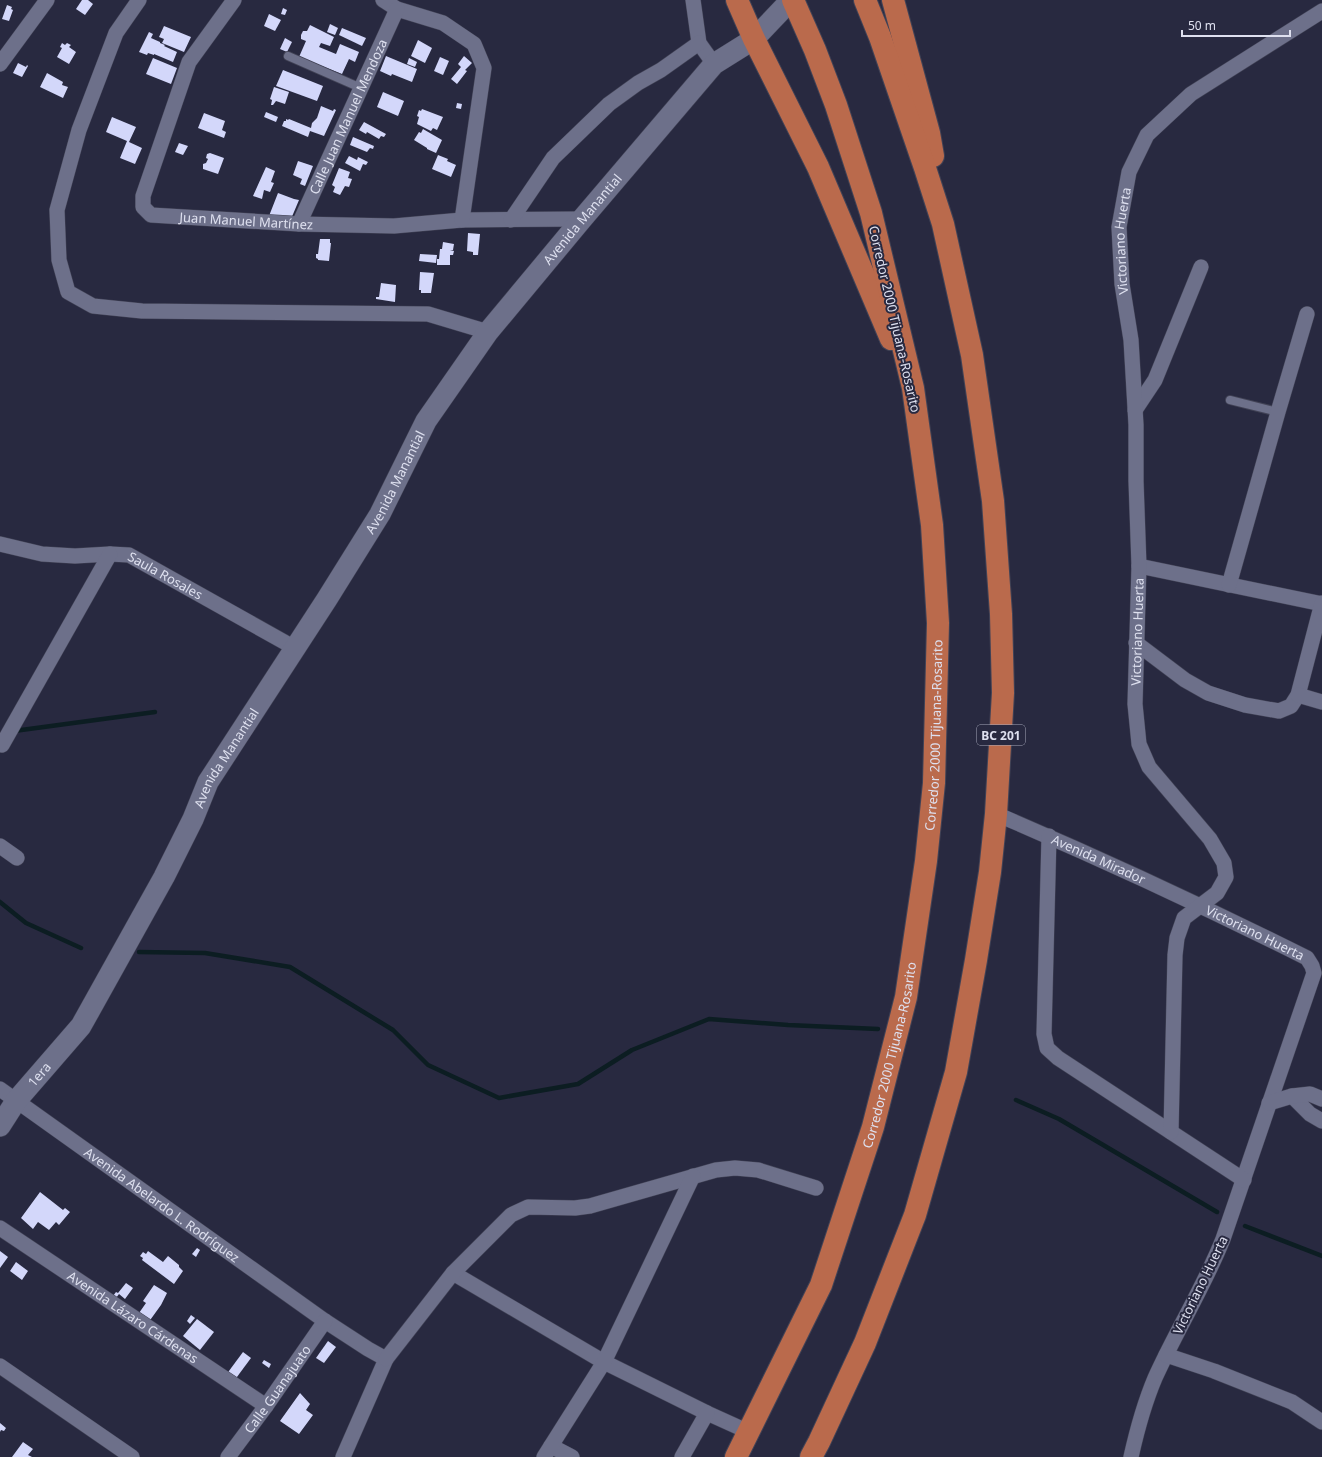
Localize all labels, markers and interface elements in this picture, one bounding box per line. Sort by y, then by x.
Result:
scale bar [1182,12,1290,38]
text: 50 m [1188,17,1216,34]
street label: Calle Juan Manuel Mendoza [305,36,391,197]
street label: Avenida Manantial [539,170,626,268]
street label: Victoriano Huerta [1110,186,1135,296]
street label: Juan Manuel Martínez [177,208,313,233]
street label: Corredor 2000 Tijuana-Rosarito [865,224,925,414]
street label: Avenida Manantial [361,427,429,537]
street label: Saula Rosales [125,547,206,604]
street label: Victoriano Huerta [1127,578,1148,686]
street label: Corredor 2000 Tijuana-Rosarito [920,639,947,832]
street label: Avenida Manantial [190,705,263,810]
road number: BC 201 [977,725,1025,745]
street label: Avenida Mirador [1049,830,1149,888]
street label: Victoriano Huerta [1203,901,1308,964]
street label: Corredor 2000 Tijuana-Rosarito [858,961,920,1151]
street label: 1era [23,1058,55,1090]
street label: Avenida Abelardo L. Rodríguez [81,1143,243,1266]
street label: Victoriano Huerta [1168,1233,1232,1337]
street label: Avenida Lázaro Cárdenas [64,1267,202,1367]
street label: Calle Guanajuato [240,1341,315,1437]

